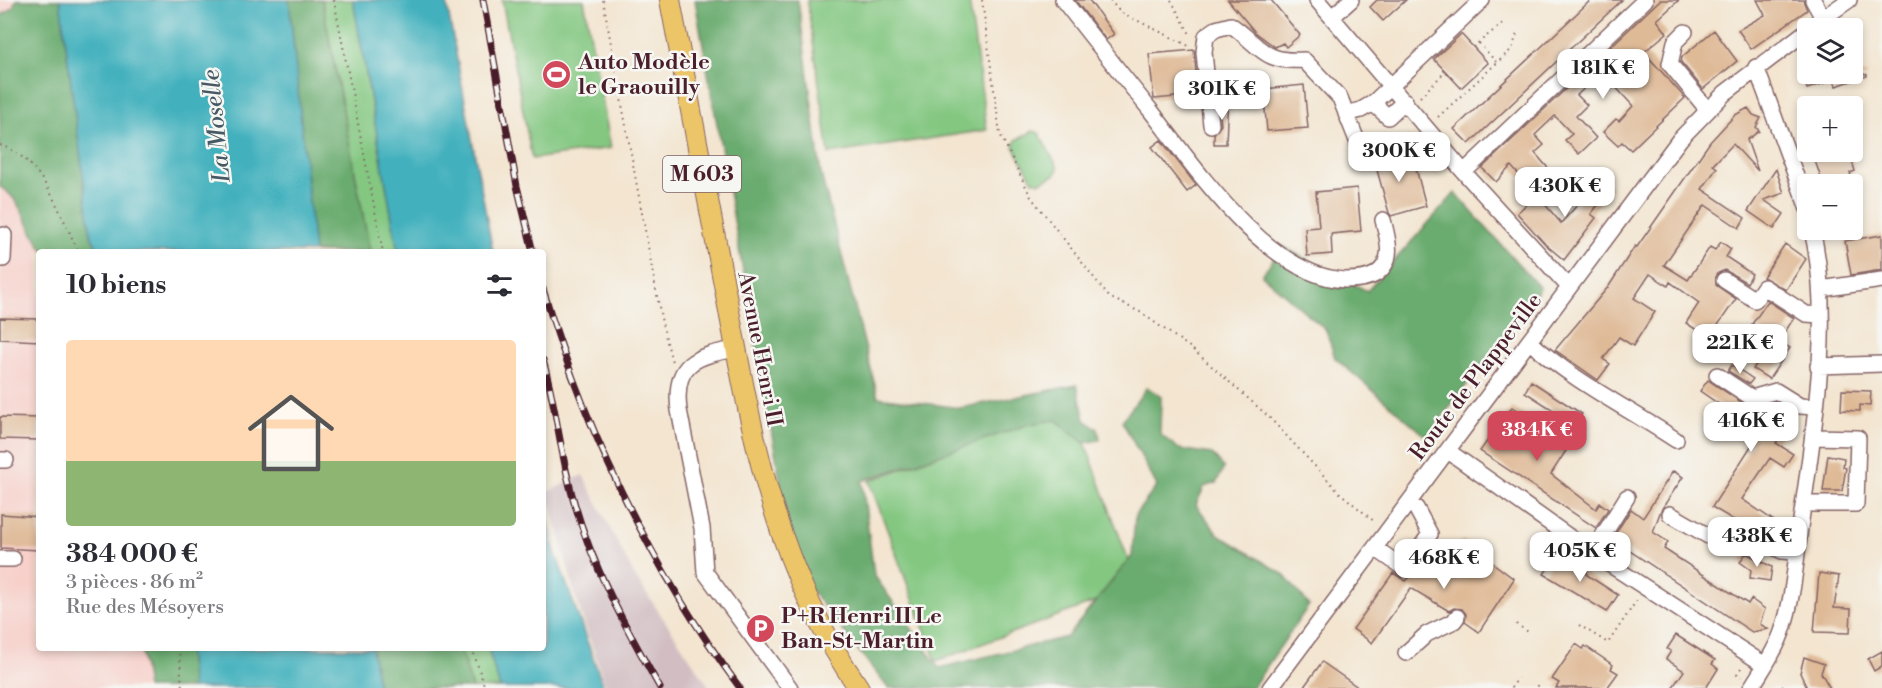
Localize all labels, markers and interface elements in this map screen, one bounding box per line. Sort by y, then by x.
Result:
map controls [1797,18,1863,240]
button: layers [1797,18,1863,84]
place label: Auto Modèle le Graouilly [577,49,710,101]
pin: 181K € [1554,49,1652,100]
text: 181K € [1571,56,1635,81]
sports icon: Auto Modèle le Graouilly [541,58,573,90]
water label: La Moselle [196,68,238,185]
pin: 301K € [1173,70,1271,121]
text: 301K € [1188,77,1256,102]
button: + [1797,96,1863,162]
pin: 300K € [1350,132,1448,183]
text: 300K € [1362,139,1436,164]
road number: M 603 [663,156,741,192]
pin: 430K € [1516,167,1614,218]
text: 430K € [1529,174,1601,199]
button: − [1797,174,1863,240]
text: 10 biens [66,269,166,301]
icon: filters [483,269,516,302]
street label: Avenue Henri II [731,269,788,430]
street label: Route de Plappeville [1404,288,1548,466]
pin: 221K € [1691,324,1789,375]
text: 221K € [1706,331,1774,356]
icon: home [237,379,345,487]
pin: 416K € [1702,402,1800,453]
text: 416K € [1717,409,1785,434]
pin: 384K € [1488,411,1586,462]
text: 384K € [1502,418,1572,443]
pin: 438K € [1708,517,1806,568]
text: 438K € [1722,524,1792,549]
pin: 405K € [1531,532,1629,583]
text: 384 000 € [66,538,198,570]
pin: 468K € [1395,539,1493,590]
text: 405K € [1544,539,1616,564]
text: 468K € [1408,546,1480,571]
text: 3 pièces · 86 m² [66,570,203,595]
text: Rue des Mésoyers [66,595,224,620]
place label: P+R Henri II Le Ban-St-Martin [781,603,942,655]
parking icon: P+R Henri II Le Ban-St-Martin [744,612,776,644]

